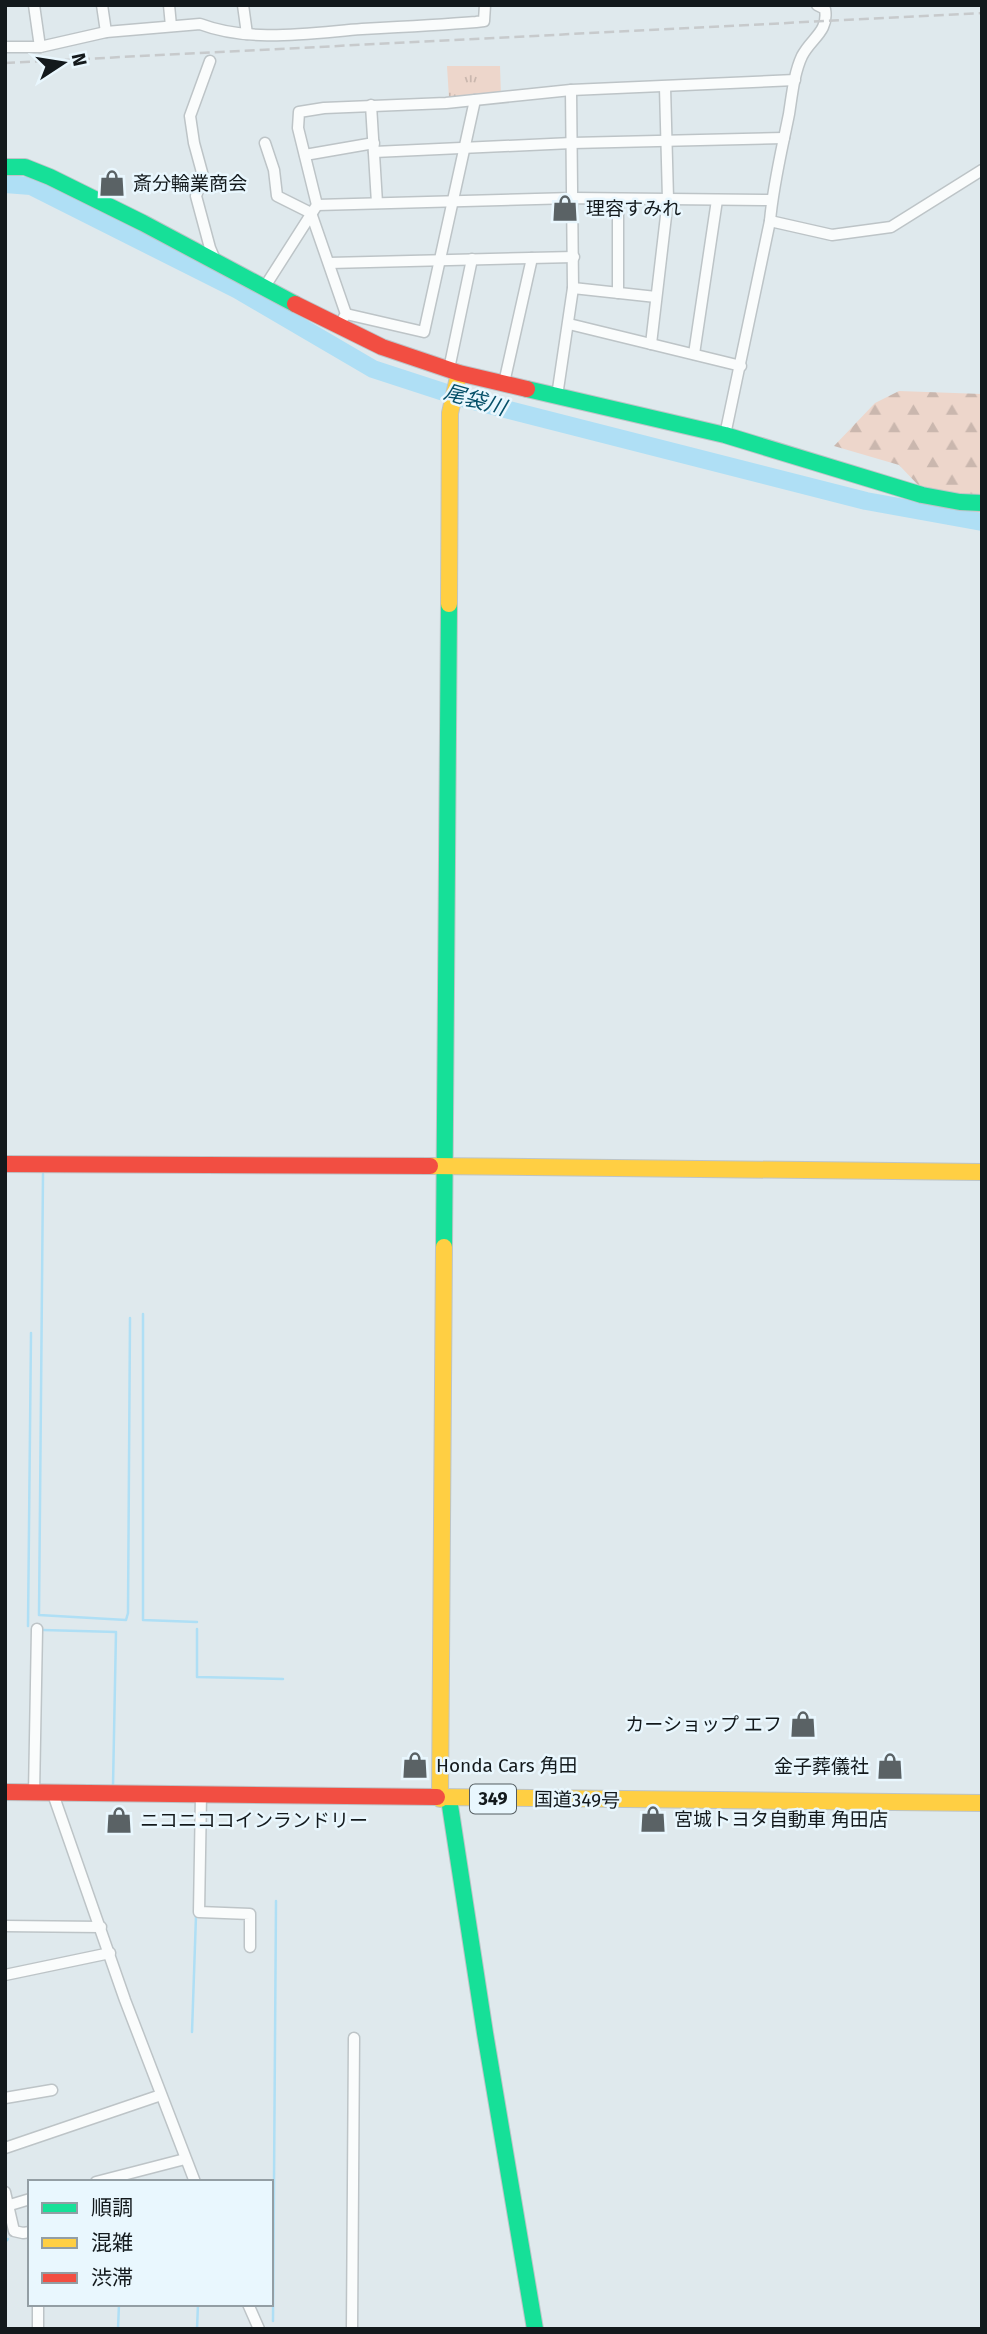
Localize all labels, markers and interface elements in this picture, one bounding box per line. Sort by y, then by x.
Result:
north arrow [28,28,98,98]
text: N [67,51,92,68]
shop icon: 斎分輪業商会 [97,168,127,198]
place label: 斎分輪業商会 [133,172,247,195]
shop icon: 理容すみれ [550,193,580,223]
place label: 理容すみれ [586,197,681,220]
water label: 尾袋川 [441,379,511,422]
shop icon: カーショップ エフ [788,1709,818,1739]
place label: カーショップ エフ [625,1713,782,1736]
shop icon: Honda Cars 角田 [400,1750,430,1780]
shop icon: 金子葬儀社 [875,1751,905,1781]
place label: Honda Cars 角田 [436,1754,578,1777]
place label: 金子葬儀社 [774,1755,869,1778]
road number: 349 [470,1784,516,1814]
street label: 国道349号 [534,1788,620,1812]
shop icon: 宮城トヨタ自動車 角田店 [638,1804,668,1834]
shop icon: ニコニココインランドリー [104,1805,134,1835]
place label: 宮城トヨタ自動車 角田店 [674,1808,888,1831]
place label: ニコニココインランドリー [140,1809,368,1832]
legend [28,2180,273,2306]
text: 順調 [91,2195,133,2221]
text: 混雑 [91,2230,133,2256]
text: 渋滞 [91,2265,133,2291]

